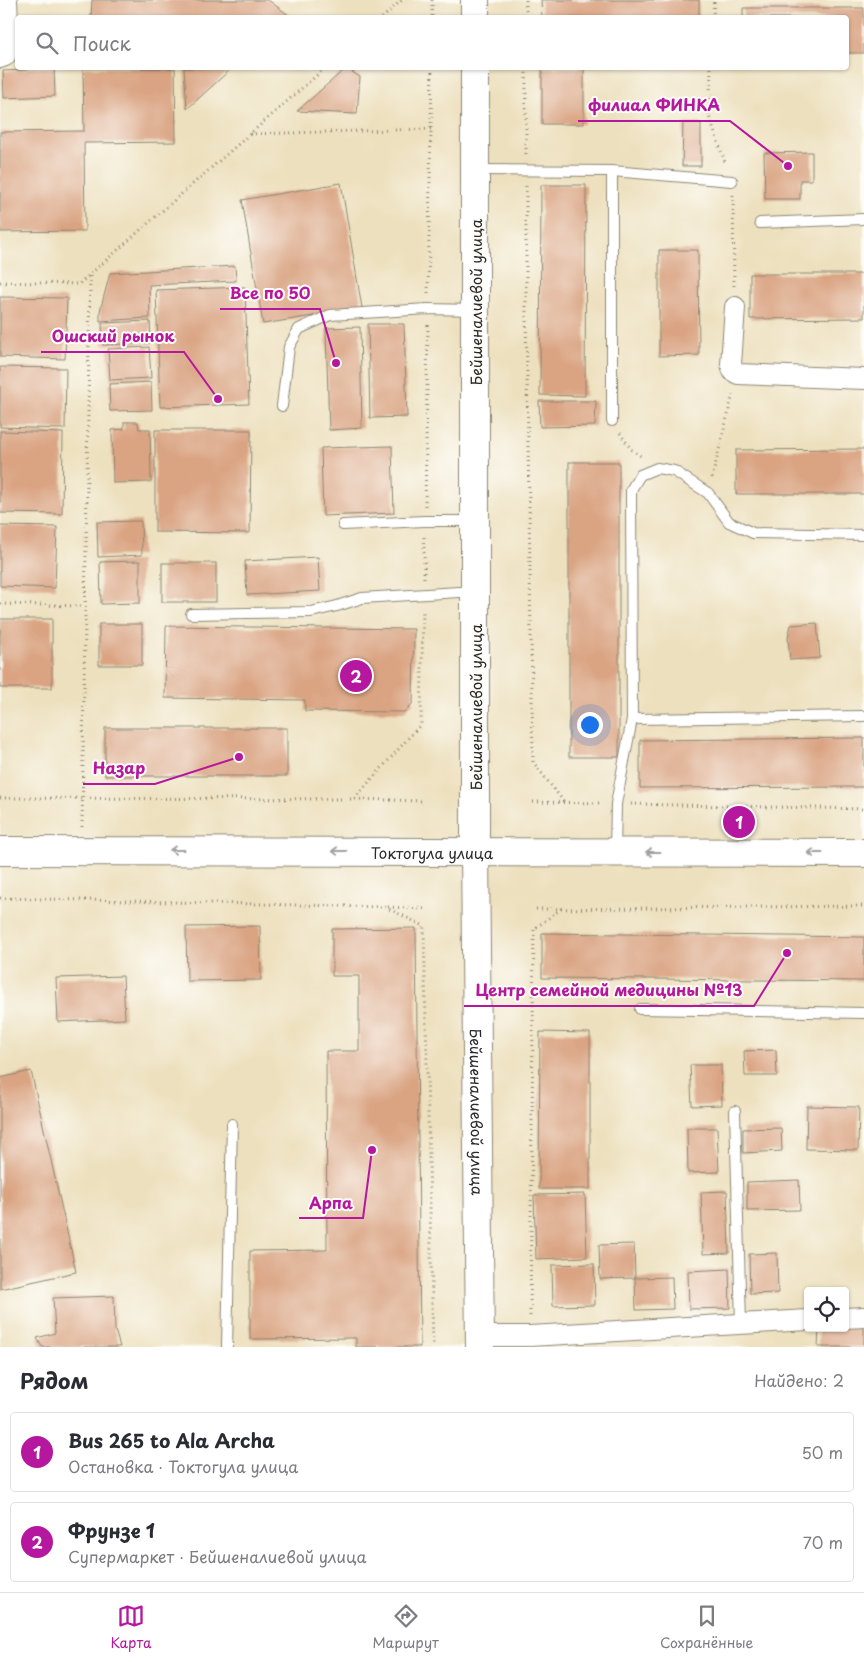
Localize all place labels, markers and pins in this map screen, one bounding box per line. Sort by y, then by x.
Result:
callout: филиал ФИНКА [578,90,730,121]
callout: Все по 50 [220,278,320,309]
callout: Ошский рынок [41,321,184,352]
pin: 2 [340,657,372,695]
callout: Назар [83,753,155,784]
pin: 1 [723,803,755,841]
callout: Центр семейной медицины №13 [464,975,754,1006]
callout: Арпа [299,1187,363,1218]

